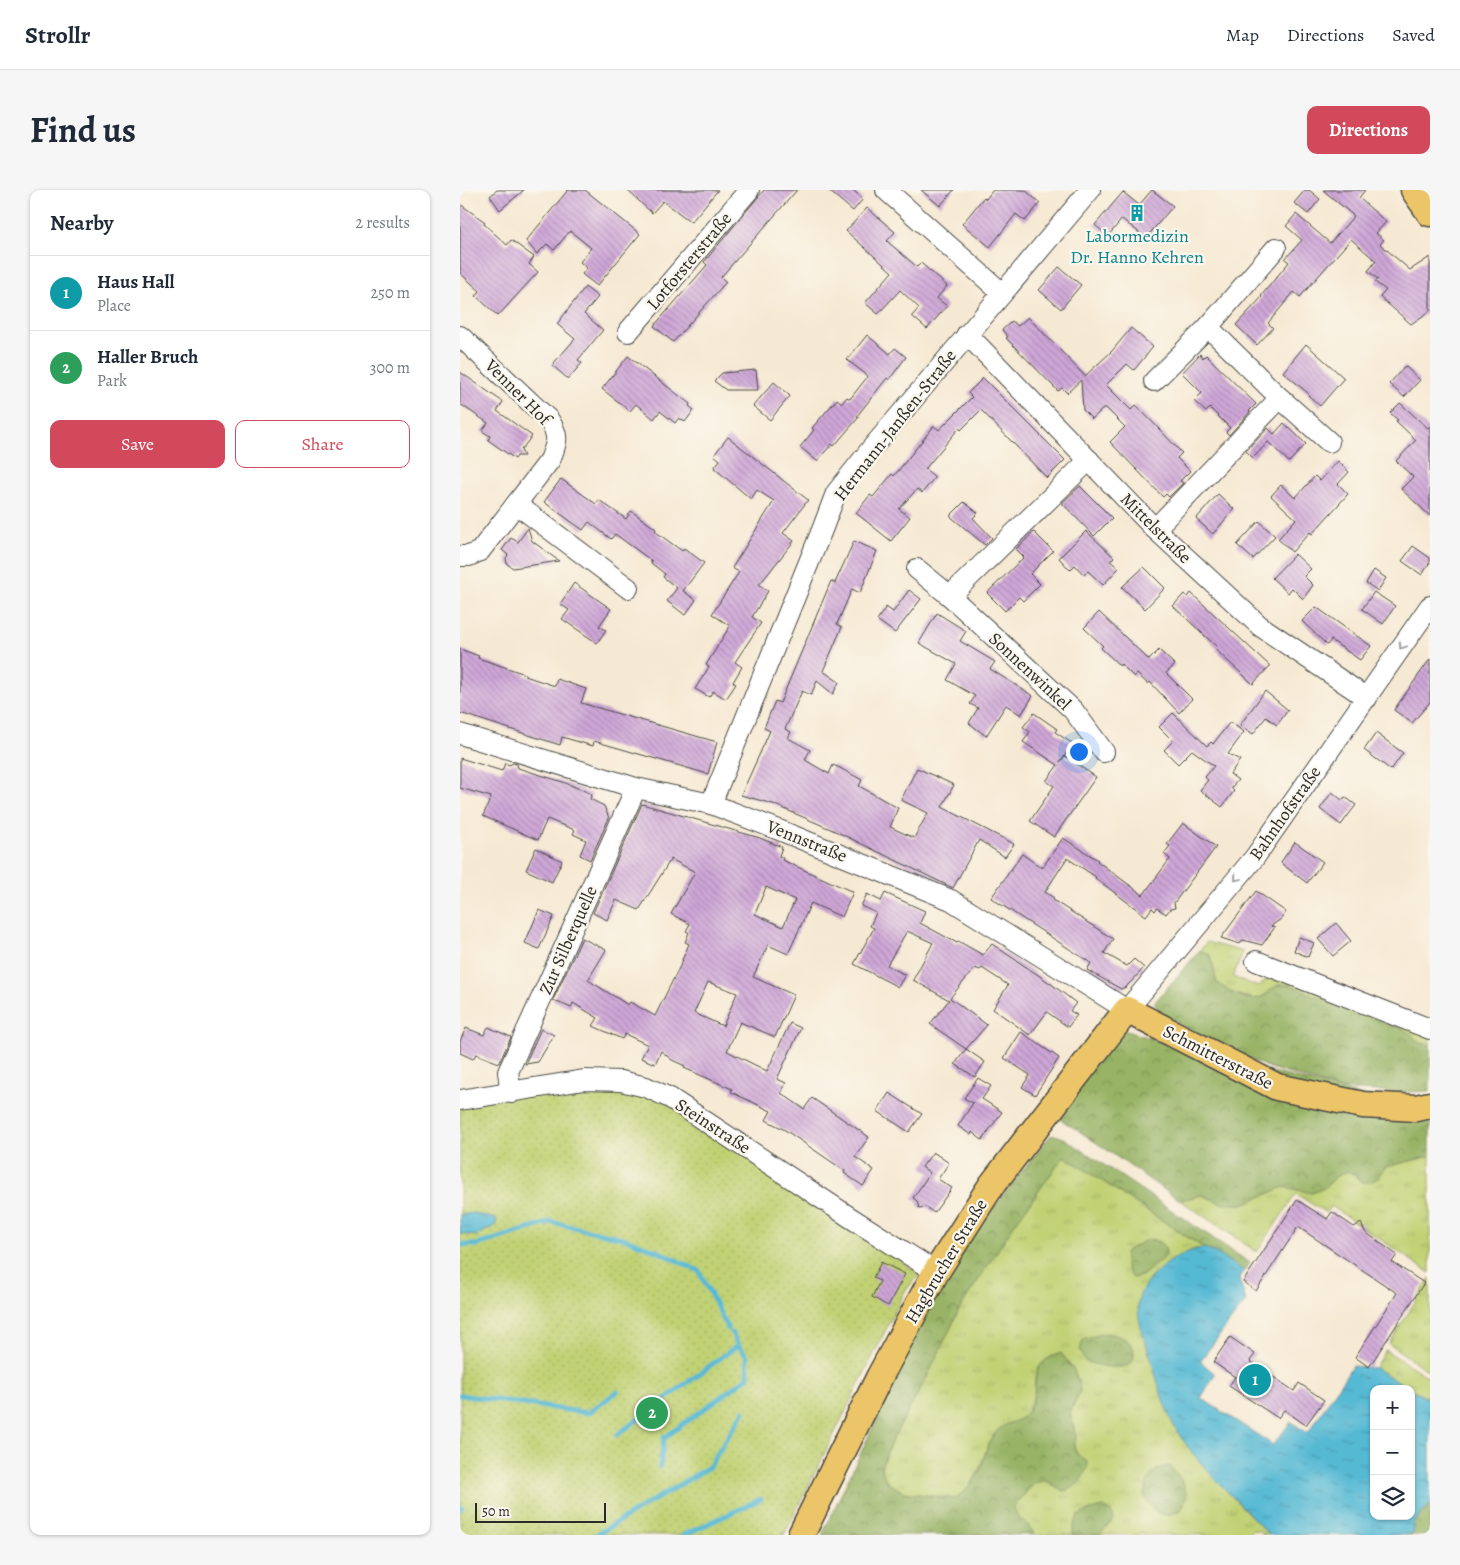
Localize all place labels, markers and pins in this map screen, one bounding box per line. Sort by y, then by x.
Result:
building icon: Labormedizin Dr. Hanno Kehren [1127,203,1147,223]
place label: Labormedizin Dr. Hanno Kehren [1070,224,1204,269]
pin: 1 [1239,1361,1271,1399]
pin: 2 [636,1394,668,1432]

